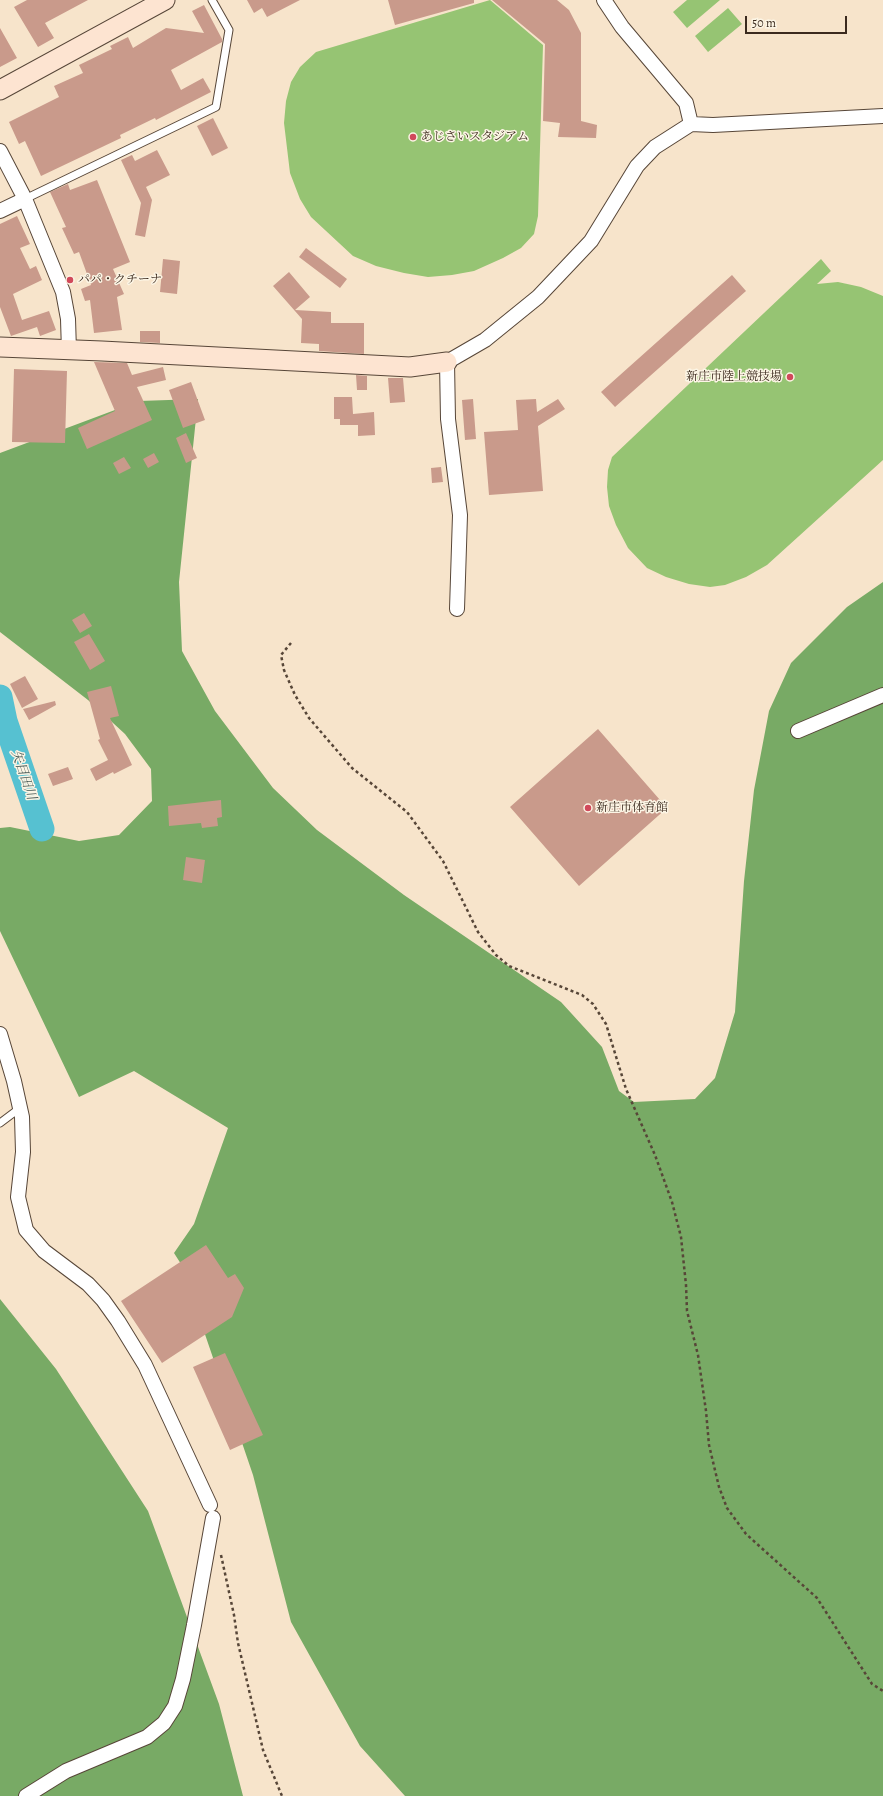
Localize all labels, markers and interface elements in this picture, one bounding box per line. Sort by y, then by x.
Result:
scale bar [747,8,849,34]
text: 50 m [752,15,776,31]
place label: あじさいスタジアム [421,130,529,144]
marker: あじさいスタジアム [408,132,418,142]
place label: パパ・クチーナ [78,273,162,287]
marker: パパ・クチーナ [65,275,75,285]
place label: 新庄市陸上競技場 [686,370,782,384]
marker: 新庄市陸上競技場 [785,372,795,382]
water label: 矢目田川 [7,748,39,802]
place label: 新庄市体育館 [596,801,668,815]
marker: 新庄市体育館 [583,803,593,813]

